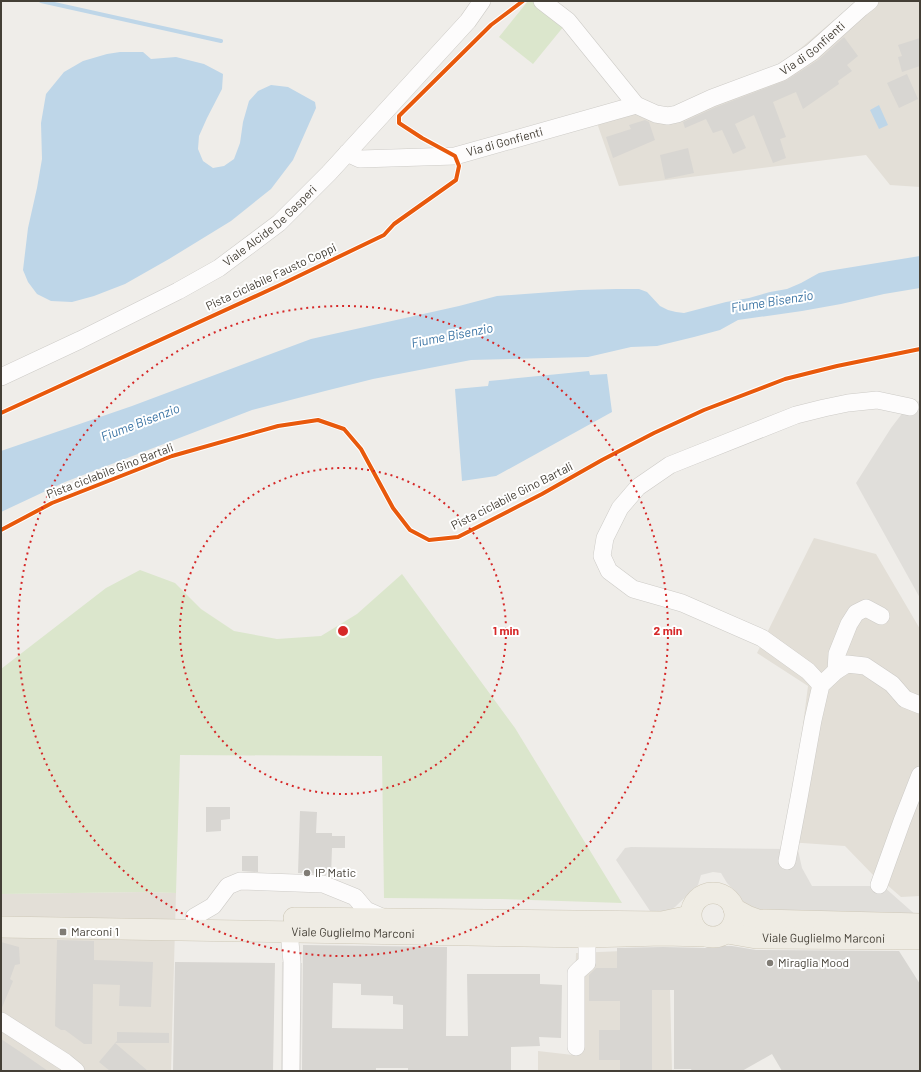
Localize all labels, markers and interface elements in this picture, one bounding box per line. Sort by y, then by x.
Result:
street label: Via di Gonfienti [777,18,847,77]
street label: Via di Gonfienti [465,124,544,158]
street label: Viale Alcide De Gasperi [220,182,319,269]
street label: Pista ciclabile Fausto Coppi [203,240,338,313]
water label: Fiume Bisenzio [730,287,814,315]
water label: Fiume Bisenzio [410,319,494,351]
water label: Fiume Bisenzio [98,400,182,444]
street label: Pista ciclabile Gino Bartali [44,439,175,501]
street label: Pista ciclabile Gino Bartali [448,458,575,532]
text: 1 min [493,623,519,637]
text: 2 min [654,623,682,637]
centre of rings [336,624,350,638]
place label: IP Matic [315,865,356,879]
marker: IP Matic [302,868,312,878]
place label: Marconi 1 [71,924,119,938]
street label: Viale Guglielmo Marconi [291,924,415,940]
marker: Marconi 1 [58,927,68,937]
street label: Viale Guglielmo Marconi [762,930,885,945]
place label: Miraglia Mood [778,955,849,969]
marker: Miraglia Mood [765,958,775,968]

